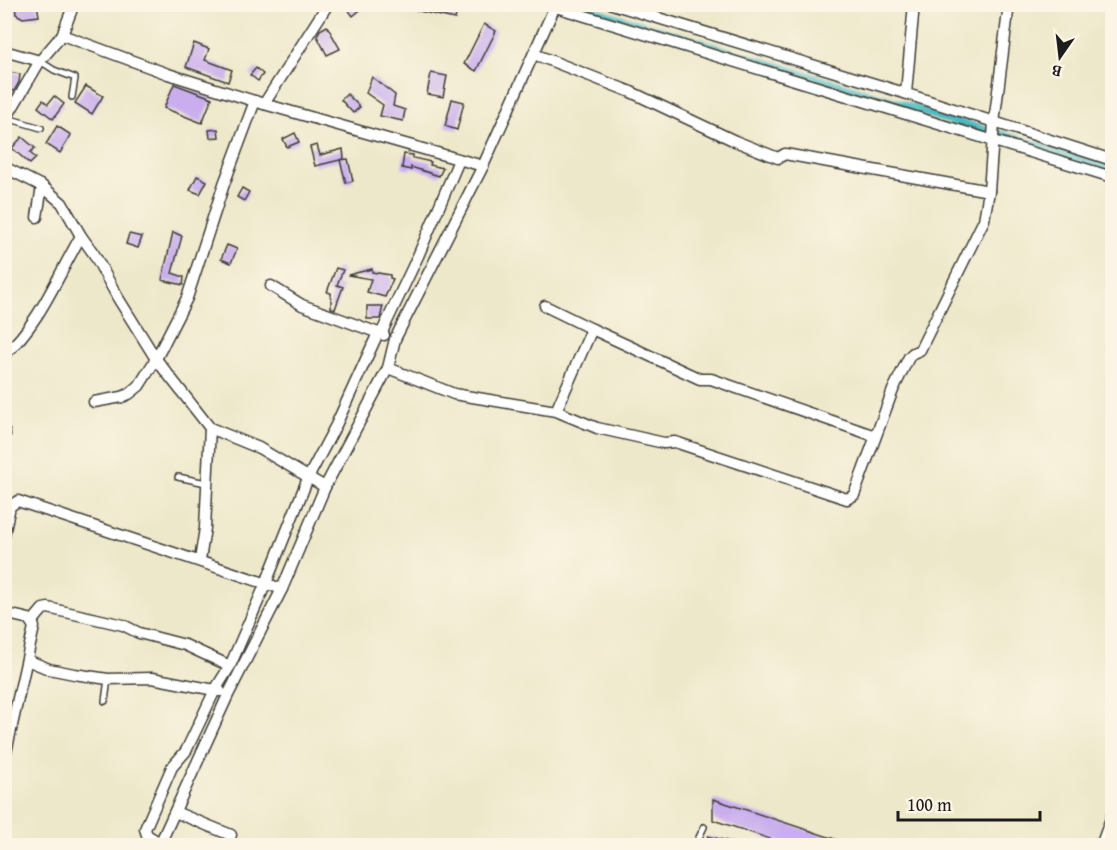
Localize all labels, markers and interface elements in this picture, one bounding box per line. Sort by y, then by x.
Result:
north arrow [1030,27,1090,87]
text: B [1049,59,1064,84]
scale bar [898,784,1040,822]
text: 100 m [907,791,952,818]

